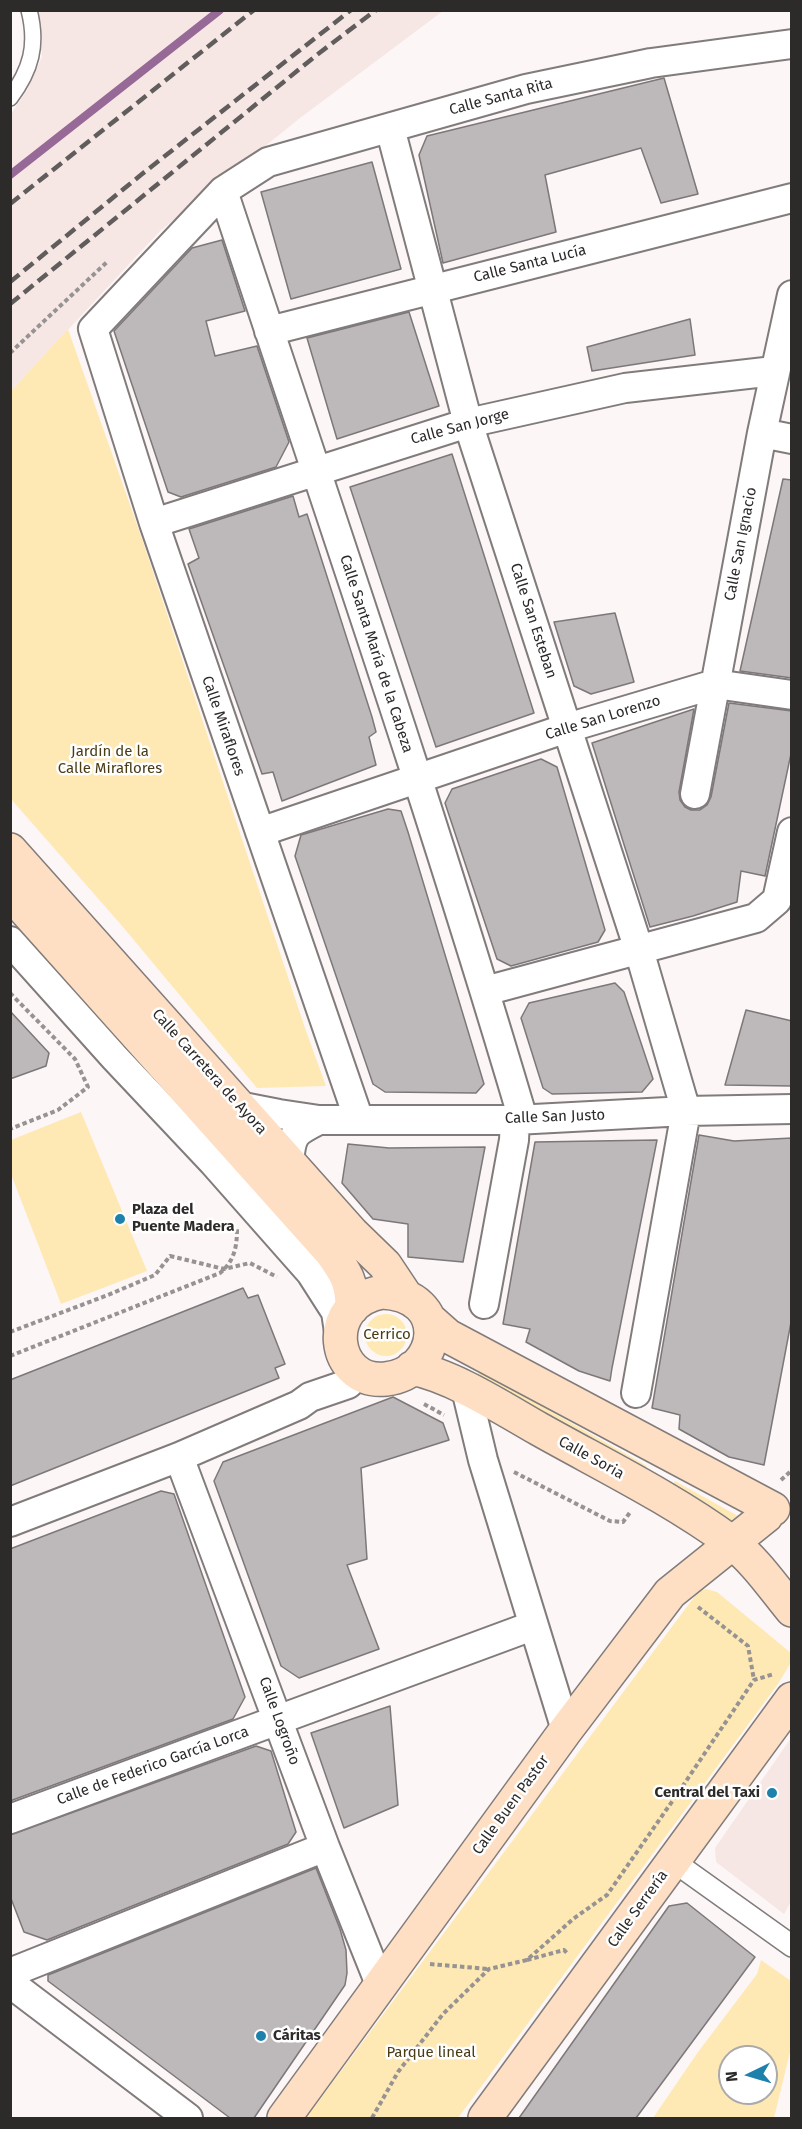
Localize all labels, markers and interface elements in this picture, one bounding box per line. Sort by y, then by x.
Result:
street label: Calle Santa Rita [447,75,555,119]
street label: Calle Santa Lucía [472,241,588,287]
street label: Calle San Jorge [409,405,511,449]
street label: Calle San Ignacio [721,486,761,602]
street label: Calle Santa María de la Cabeza [335,553,417,755]
street label: Calle San Esteban [506,561,560,681]
street label: Calle Miraflores [197,674,249,778]
street label: Calle San Lorenzo [543,692,663,744]
park label: Jardín de la Calle Miraflores [58,743,162,778]
street label: Calle Carretera de Ayora [148,1005,270,1139]
street label: Calle San Justo [504,1106,606,1128]
place label: Plaza del Puente Madera [132,1201,234,1236]
marker: Plaza del Puente Madera [113,1212,127,1226]
park label: Cerrico [363,1326,411,1344]
street label: Calle Soria [555,1433,627,1483]
street label: Calle Logroño [255,1674,303,1768]
street label: Calle de Federico García Lorca [55,1723,251,1809]
street label: Calle Buen Pastor [469,1752,553,1858]
place label: Central del Taxi [655,1784,760,1802]
marker: Central del Taxi [765,1786,779,1800]
street label: Calle Serrería [604,1867,672,1951]
place label: Cáritas [273,2027,321,2045]
marker: Cáritas [254,2029,268,2043]
park label: Parque lineal [386,2044,476,2062]
north arrow [718,2045,778,2105]
text: N [722,2070,741,2083]

